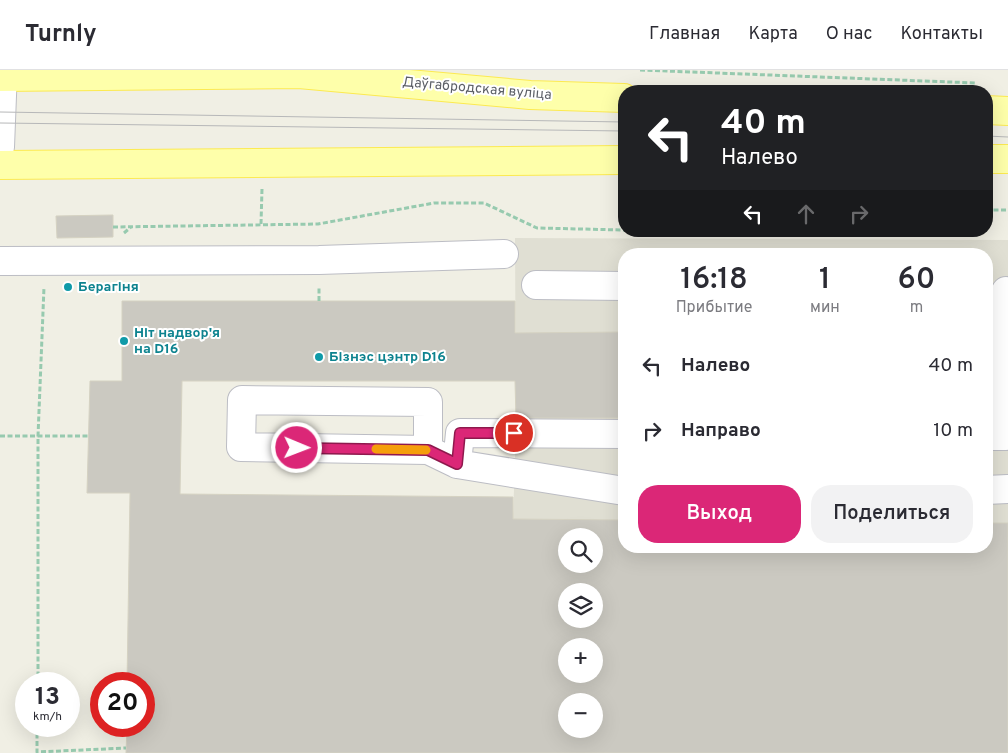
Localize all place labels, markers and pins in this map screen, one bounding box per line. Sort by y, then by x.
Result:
place label: Берагіня [78,279,139,296]
marker: Берагіня [62,281,74,293]
place label: Ніт надвор'я на D16 [134,325,220,358]
marker: Ніт надвор'я на D16 [118,335,130,347]
place label: Бізнэс цэнтр D16 [329,349,446,366]
marker: Бізнэс цэнтр D16 [313,351,325,363]
pin [493,412,535,454]

